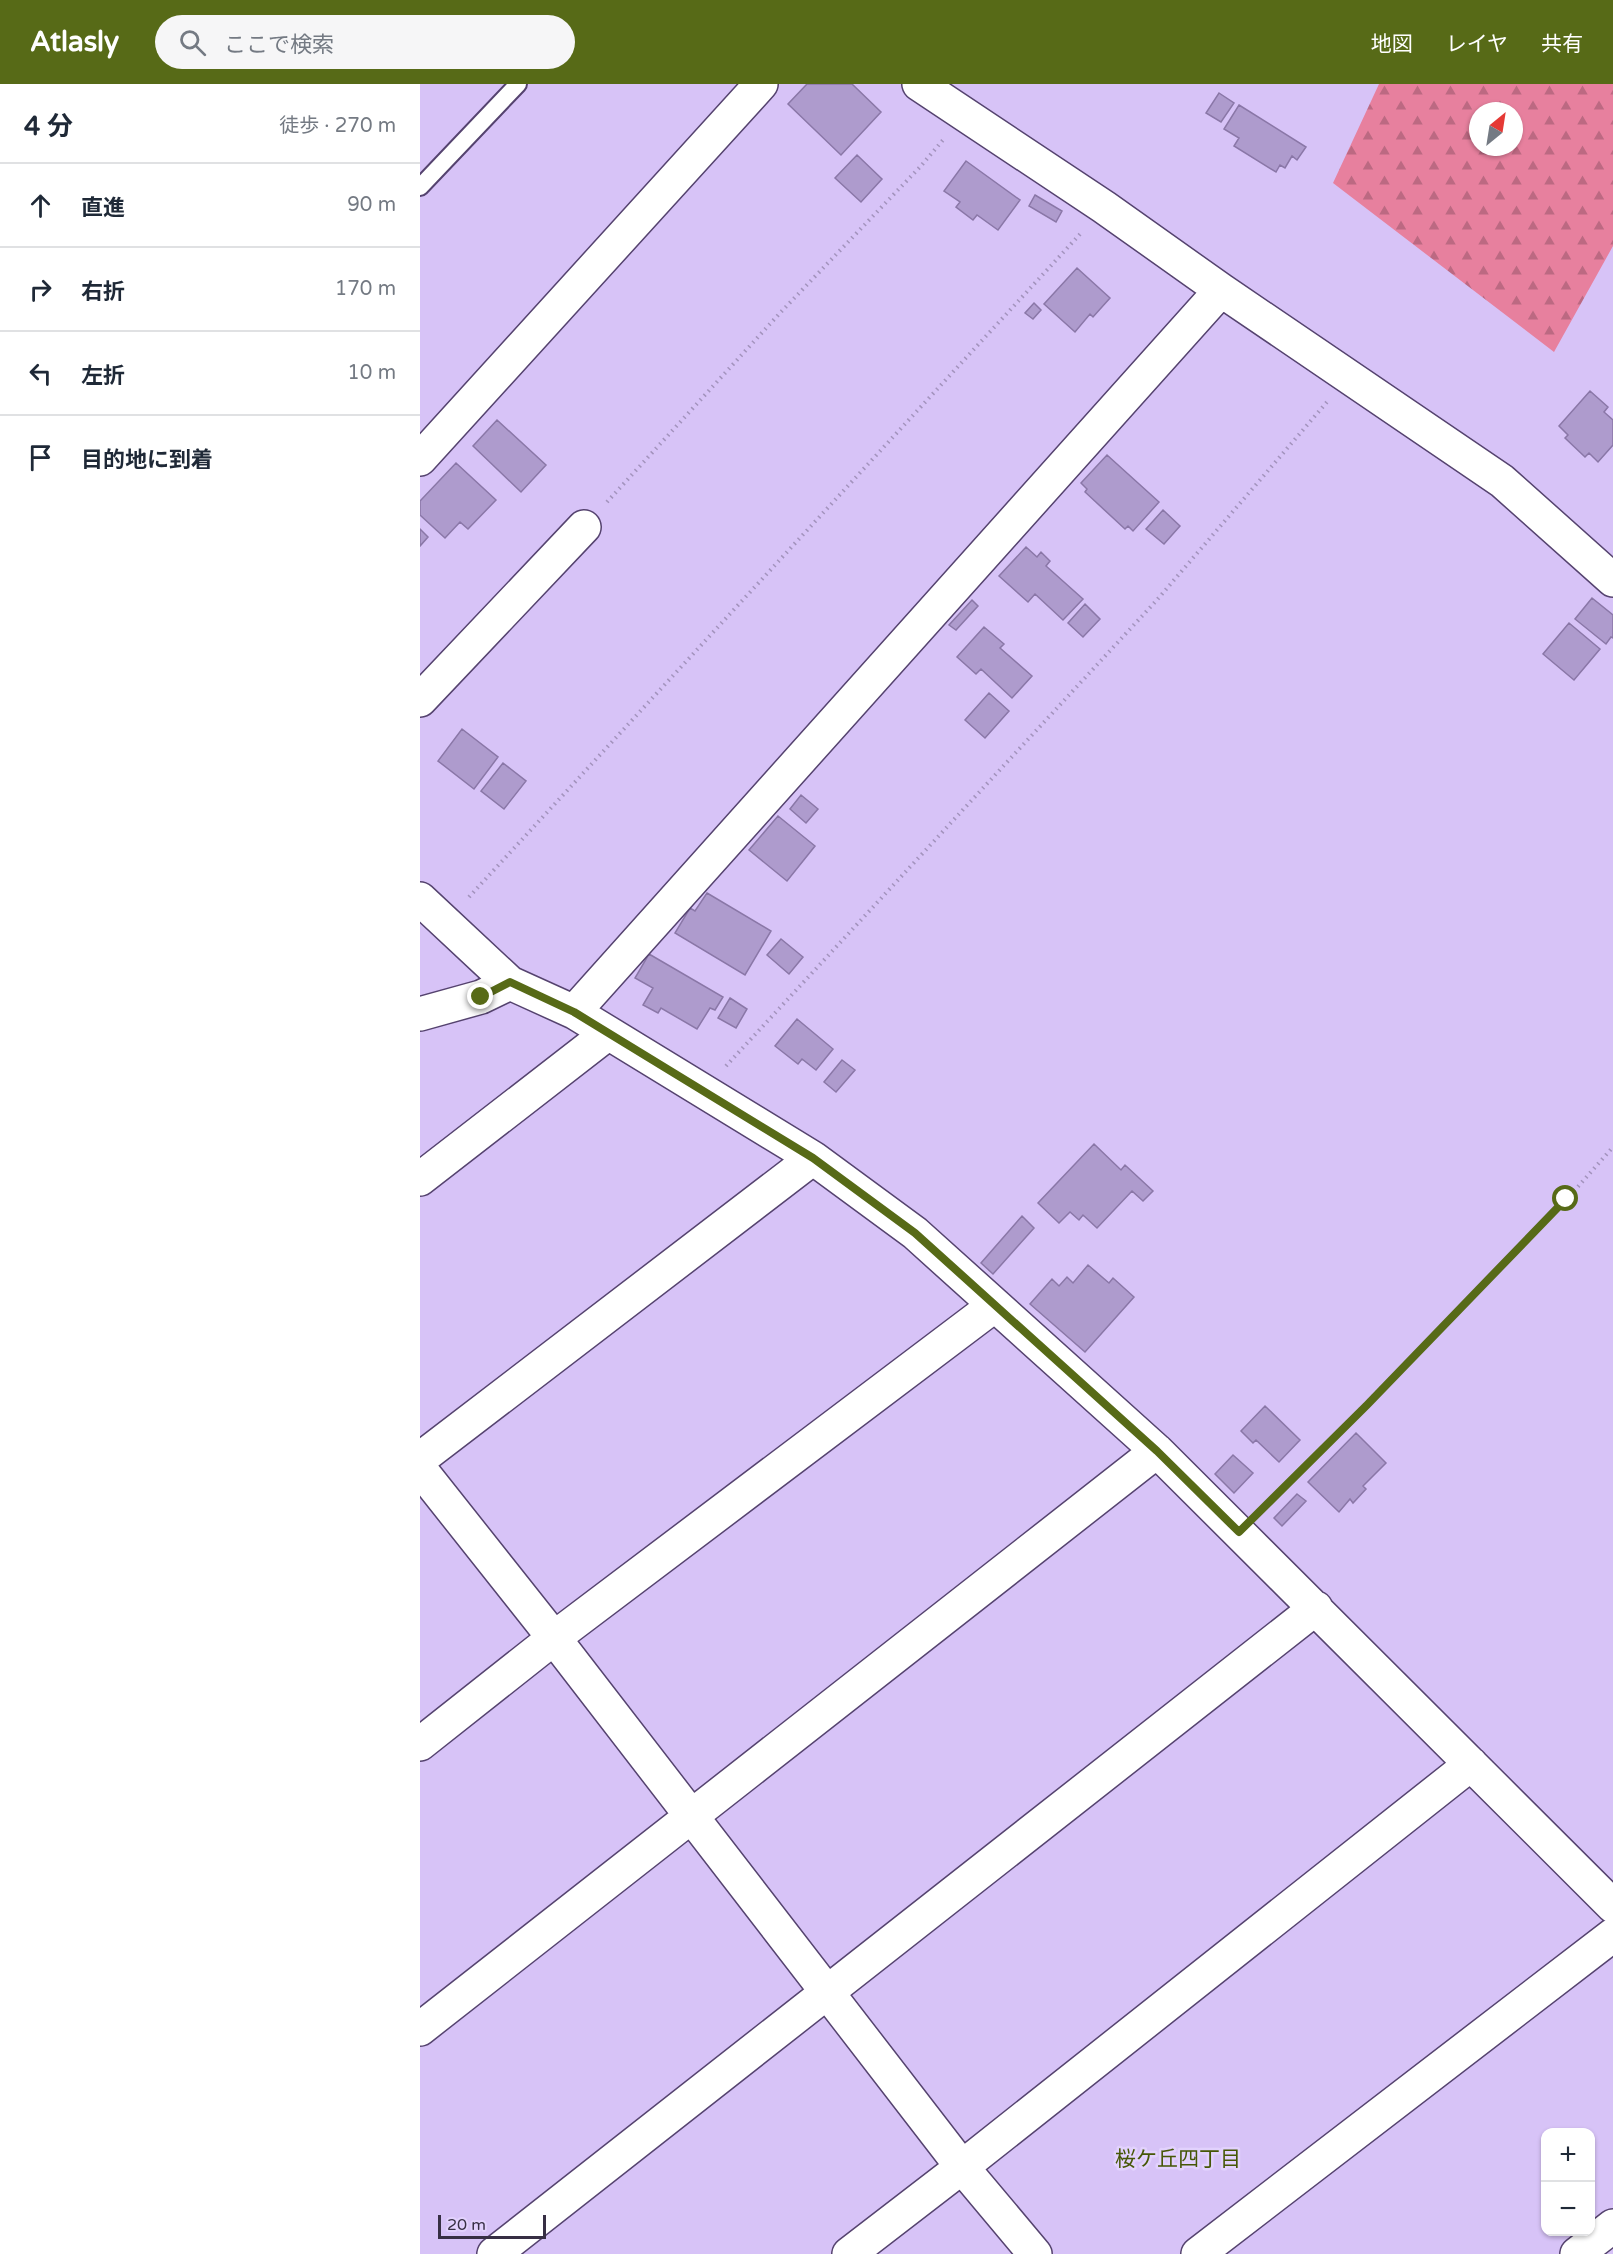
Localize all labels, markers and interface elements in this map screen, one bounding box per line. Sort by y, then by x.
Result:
search box [155,15,575,69]
text: Atlasly [30,25,119,59]
icon: search [176,26,209,59]
text: ここで検索 [224,32,334,58]
text: 地図 [1371,32,1413,57]
text: レイヤ [1446,32,1508,57]
text: 共有 [1541,32,1583,57]
north arrow [1469,102,1523,156]
text: 4 分 [24,111,73,142]
text: 徒歩 · 270 m [279,114,396,138]
icon: ahead [24,189,57,222]
text: 90 m [347,193,396,217]
text: 直進 [81,195,125,221]
icon: right [24,273,57,306]
text: 170 m [335,277,396,301]
text: 右折 [81,279,125,305]
icon: left [24,357,57,390]
text: 10 m [347,361,396,385]
text: 左折 [81,363,125,389]
icon: arrive [24,441,57,474]
text: 目的地に到着 [81,447,213,473]
route end [467,983,493,1009]
route start [1552,1185,1578,1211]
map controls [1541,2128,1595,2236]
button: + [1541,2128,1595,2182]
district label: 桜ケ丘四丁目 [1115,2147,1241,2172]
button: − [1541,2182,1595,2236]
scale bar [438,2212,546,2240]
text: 20 m [447,2215,486,2235]

